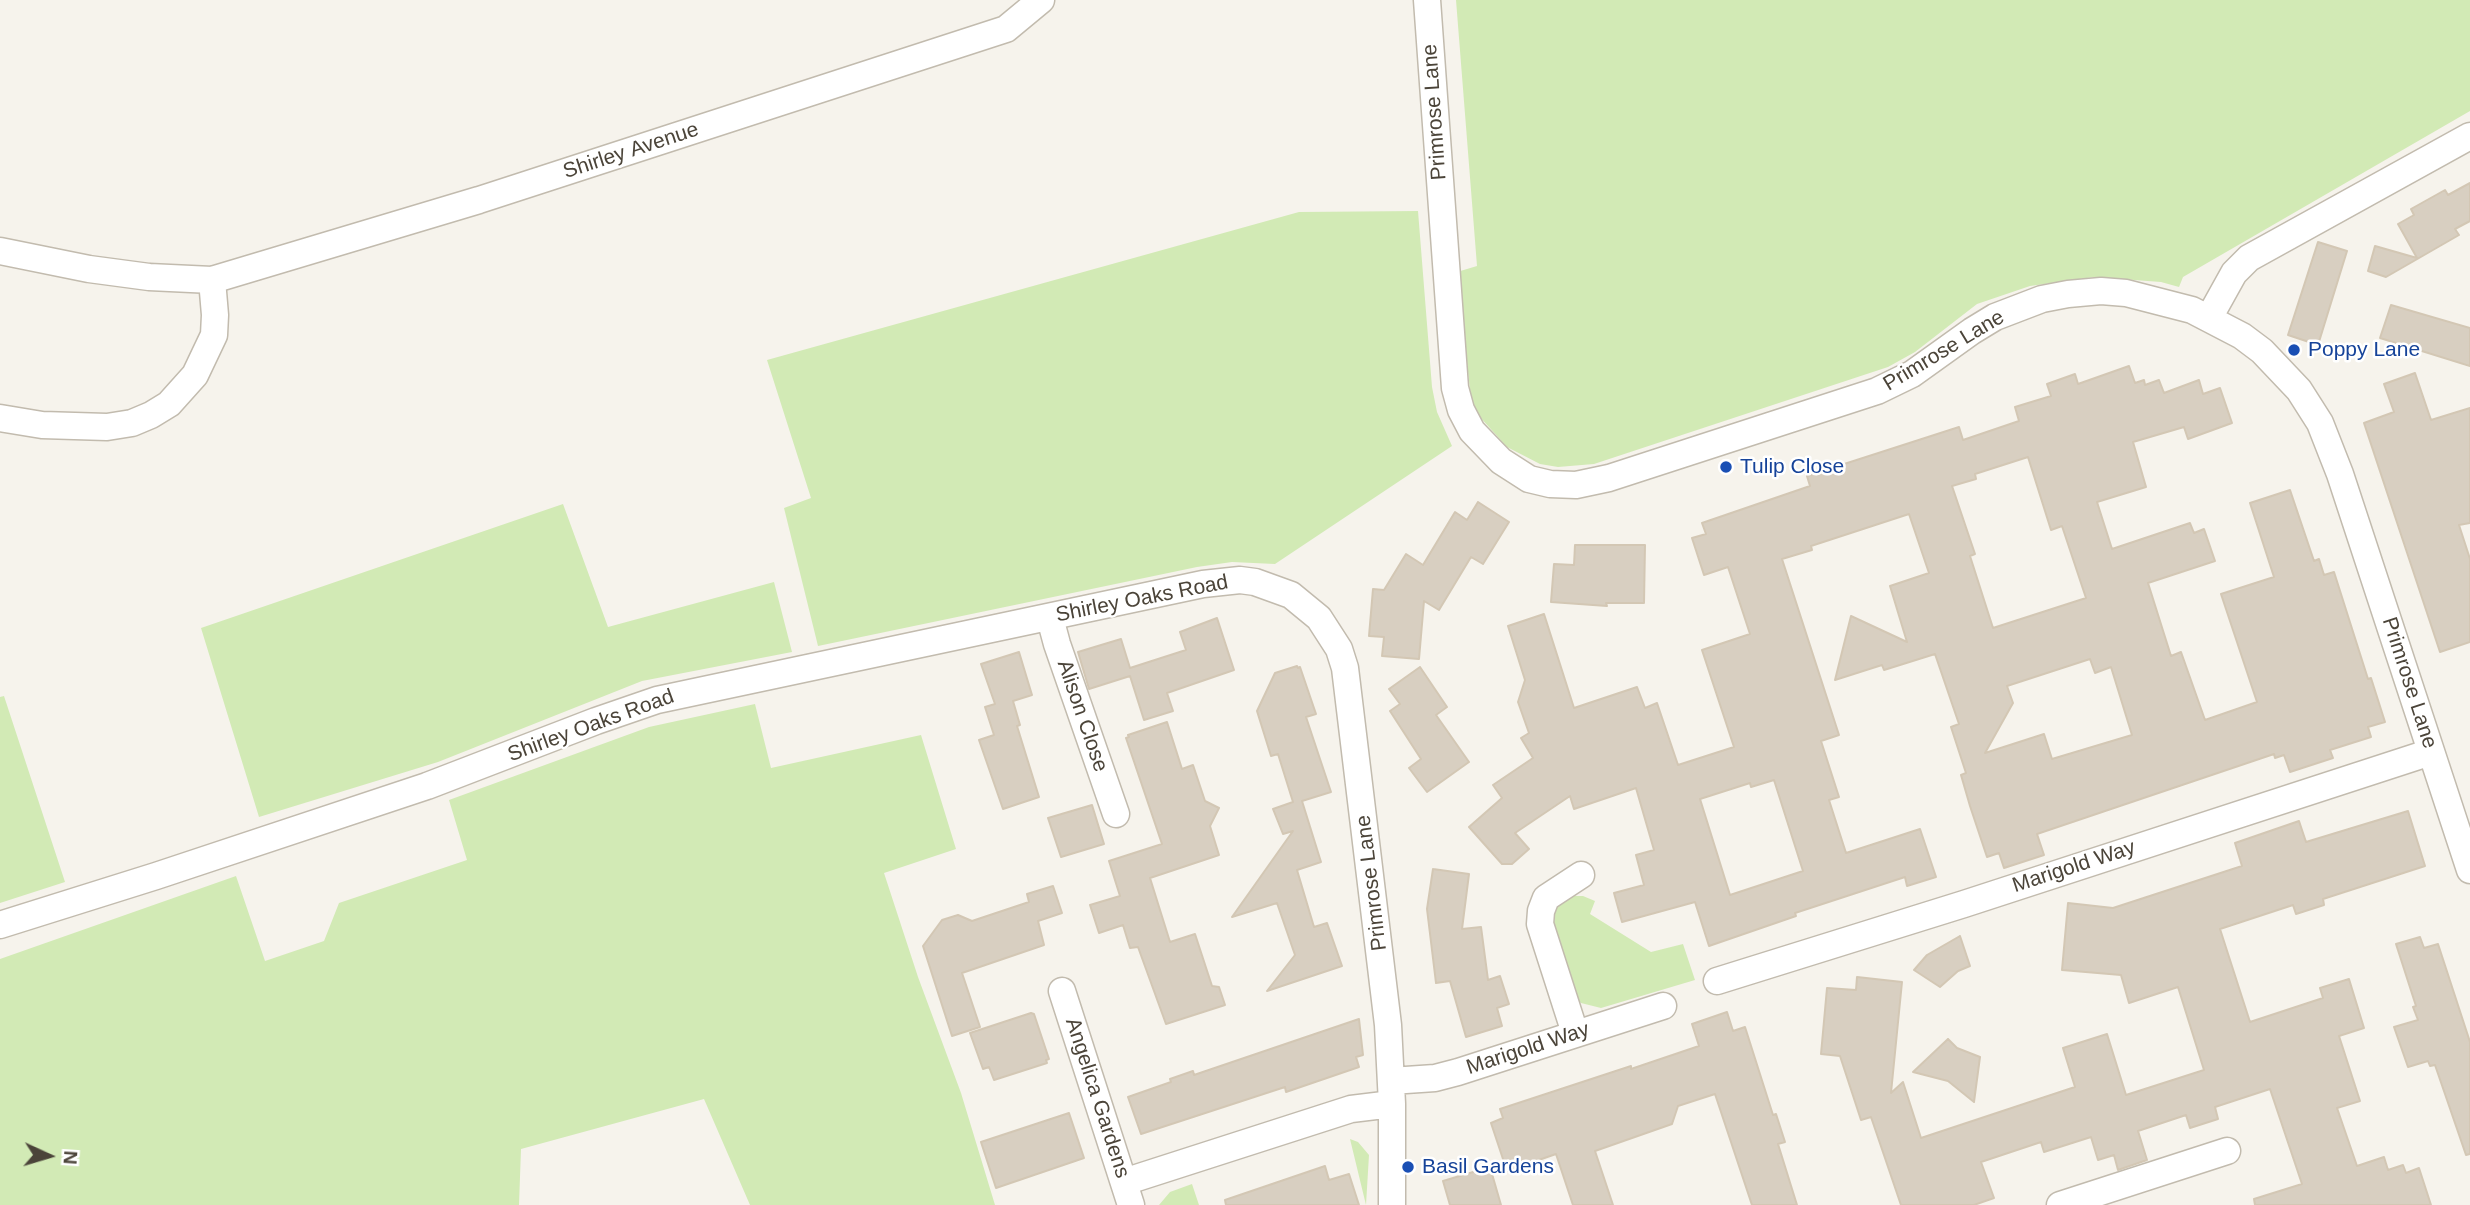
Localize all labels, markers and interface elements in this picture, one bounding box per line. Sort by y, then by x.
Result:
street label: Primrose Lane [1418,43,1452,181]
street label: Shirley Avenue [560,117,702,185]
street label: Primrose Lane [1879,305,2009,397]
place label: Poppy Lane [2308,337,2420,363]
marker: Poppy Lane [2286,342,2302,358]
place label: Tulip Close [1740,454,1844,480]
marker: Tulip Close [1718,459,1734,475]
street label: Shirley Oaks Road [1054,570,1230,628]
street label: Primrose Lane [2376,614,2442,752]
street label: Alison Close [1051,657,1113,775]
street label: Shirley Oaks Road [504,684,678,768]
street label: Primrose Lane [1351,814,1393,952]
street label: Marigold Way [2009,835,2139,899]
street label: Angelica Gardens [1059,1015,1135,1181]
street label: Marigold Way [1463,1017,1593,1081]
north arrow [14,1121,84,1191]
text: N [59,1150,81,1165]
place label: Basil Gardens [1422,1154,1554,1180]
marker: Basil Gardens [1400,1159,1416,1175]

